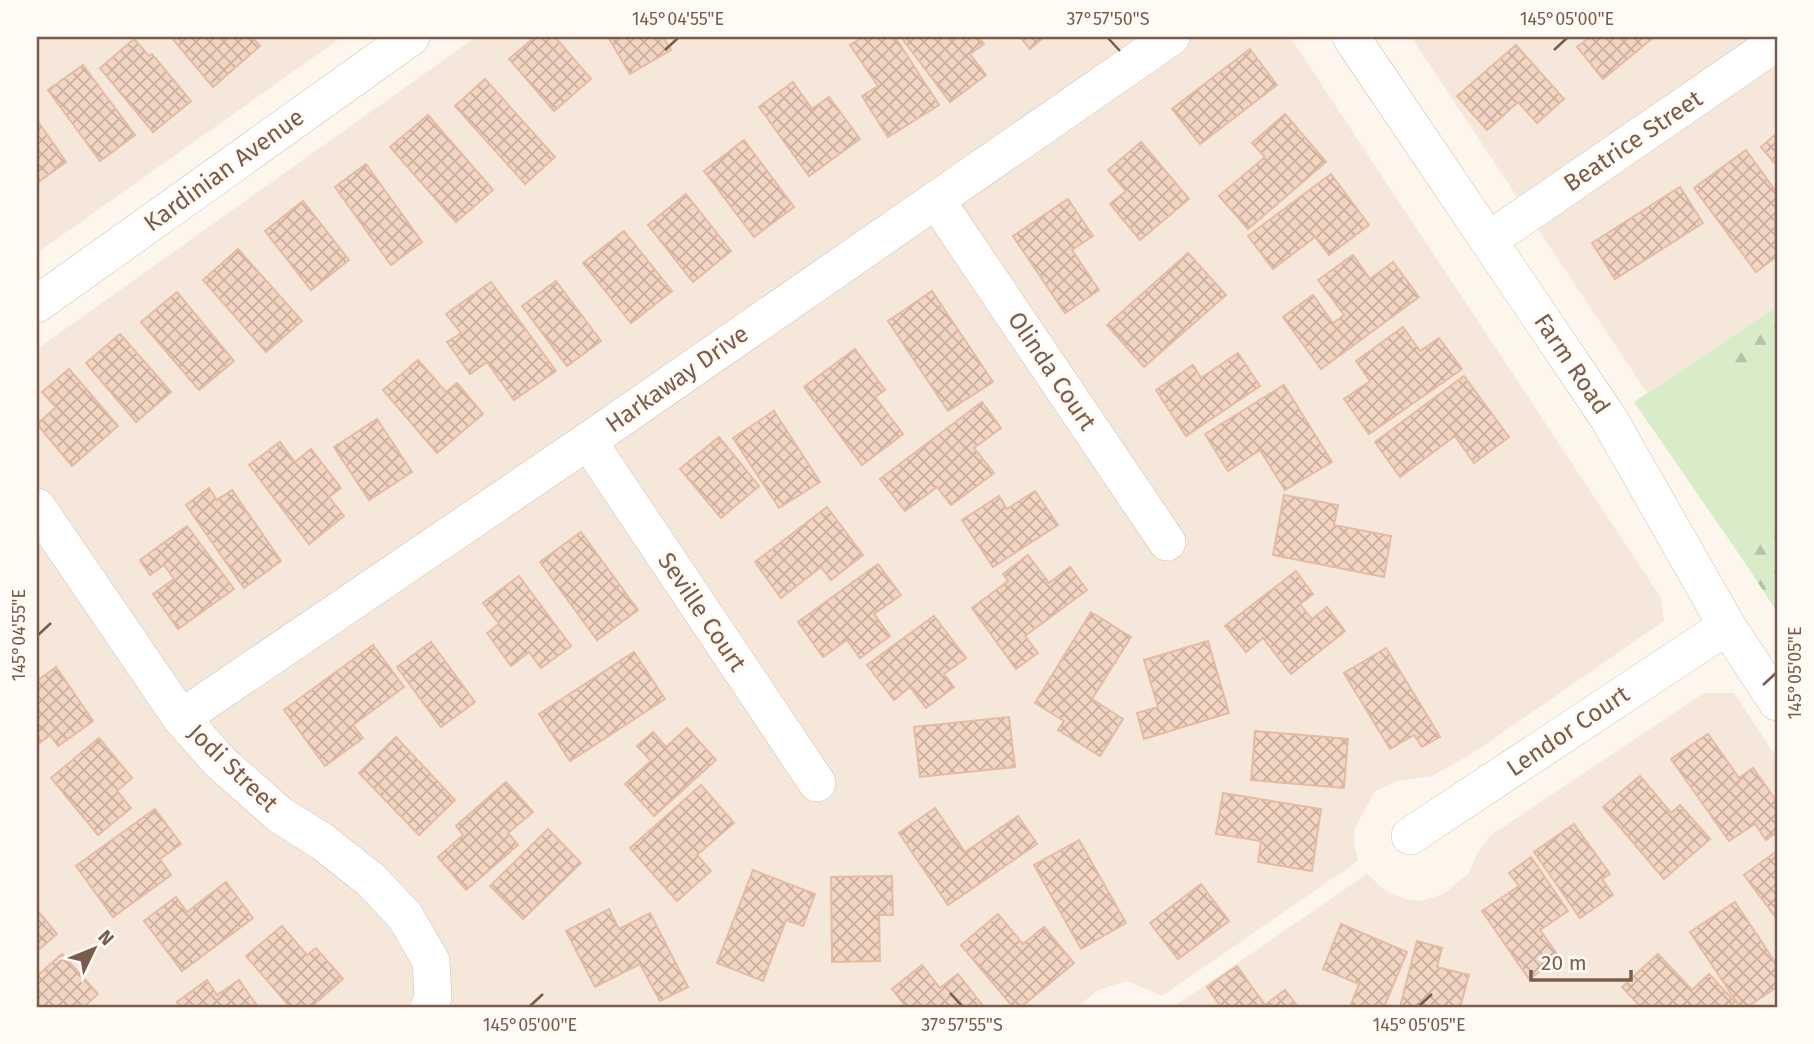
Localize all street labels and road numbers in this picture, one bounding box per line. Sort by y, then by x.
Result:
street label: Beatrice Street [1559,84,1708,198]
street label: Kardinian Avenue [139,103,309,237]
street label: Olinda Court [1002,306,1102,436]
street label: Farm Road [1528,309,1616,419]
street label: Harkaway Drive [600,319,754,439]
street label: Seville Court [652,547,752,677]
street label: Lendor Court [1502,680,1635,782]
street label: Jodi Street [182,718,284,818]

